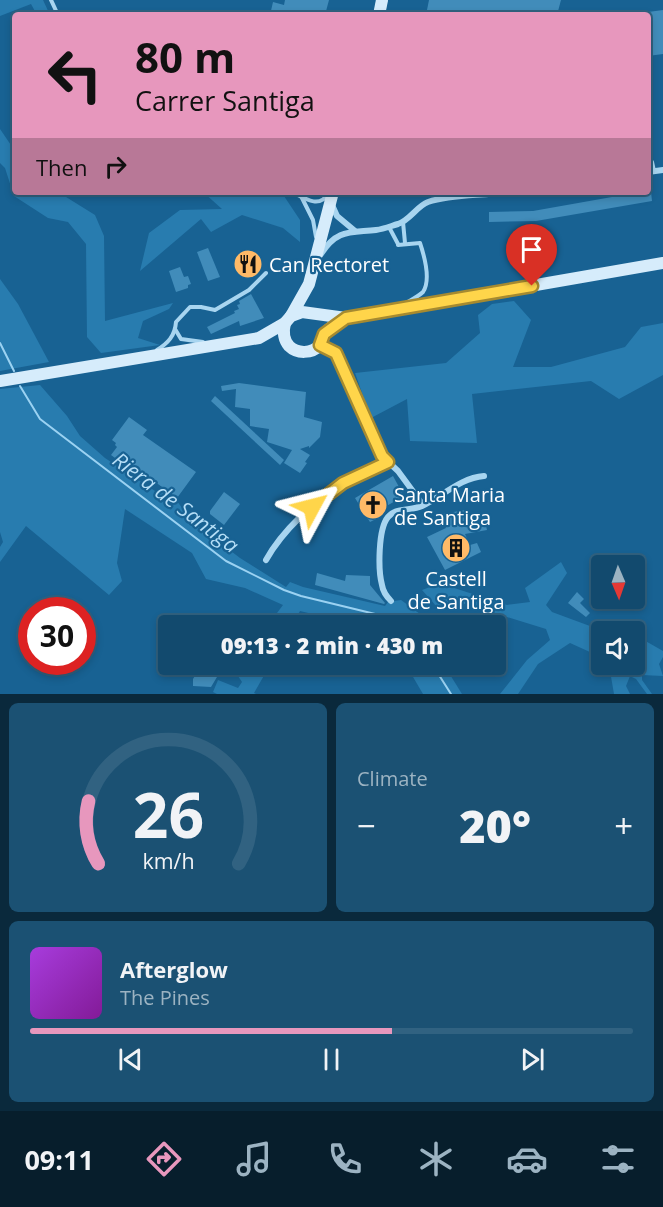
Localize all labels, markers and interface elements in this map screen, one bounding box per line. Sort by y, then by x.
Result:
text: 80 m [135,28,235,85]
icon: left [36,36,114,114]
text: Carrer Santiga [135,82,315,119]
icon: right [99,150,132,183]
text: Then [36,152,87,182]
pin [506,224,557,286]
icon: arrive [515,233,548,266]
restaurant icon: Can Rectoret [232,248,264,280]
place label: Can Rectoret [269,251,389,278]
water label: Riera de Santiga [107,445,245,559]
position arrow [280,475,344,539]
place label: Santa Maria de Santiga [394,481,505,531]
church icon: Santa Maria de Santiga [357,489,389,521]
building icon: Castell de Santiga [440,532,472,564]
north arrow [591,555,645,609]
map controls [591,555,645,675]
place label: Castell de Santiga [407,565,505,615]
speed limit sign: 30 [18,597,96,675]
button: sound [591,621,645,675]
text: 09:13 · 2 min · 430 m [221,630,443,660]
text: Climate [357,765,428,792]
text: 26 [132,771,204,856]
text: 20° [459,795,531,856]
text: − [357,803,376,848]
text: + [614,803,633,848]
text: km/h [142,847,194,876]
text: Afterglow [120,954,228,984]
text: The Pines [120,984,210,1011]
icon: previous [114,1043,147,1076]
icon: pause [315,1043,348,1076]
icon: next [516,1043,549,1076]
icon: directions [143,1138,185,1180]
icon: music [233,1138,275,1180]
icon: phone [324,1138,366,1180]
icon: climate [415,1138,457,1180]
icon: car [506,1138,548,1180]
icon: filters [597,1138,639,1180]
text: 09:11 [24,1141,94,1178]

